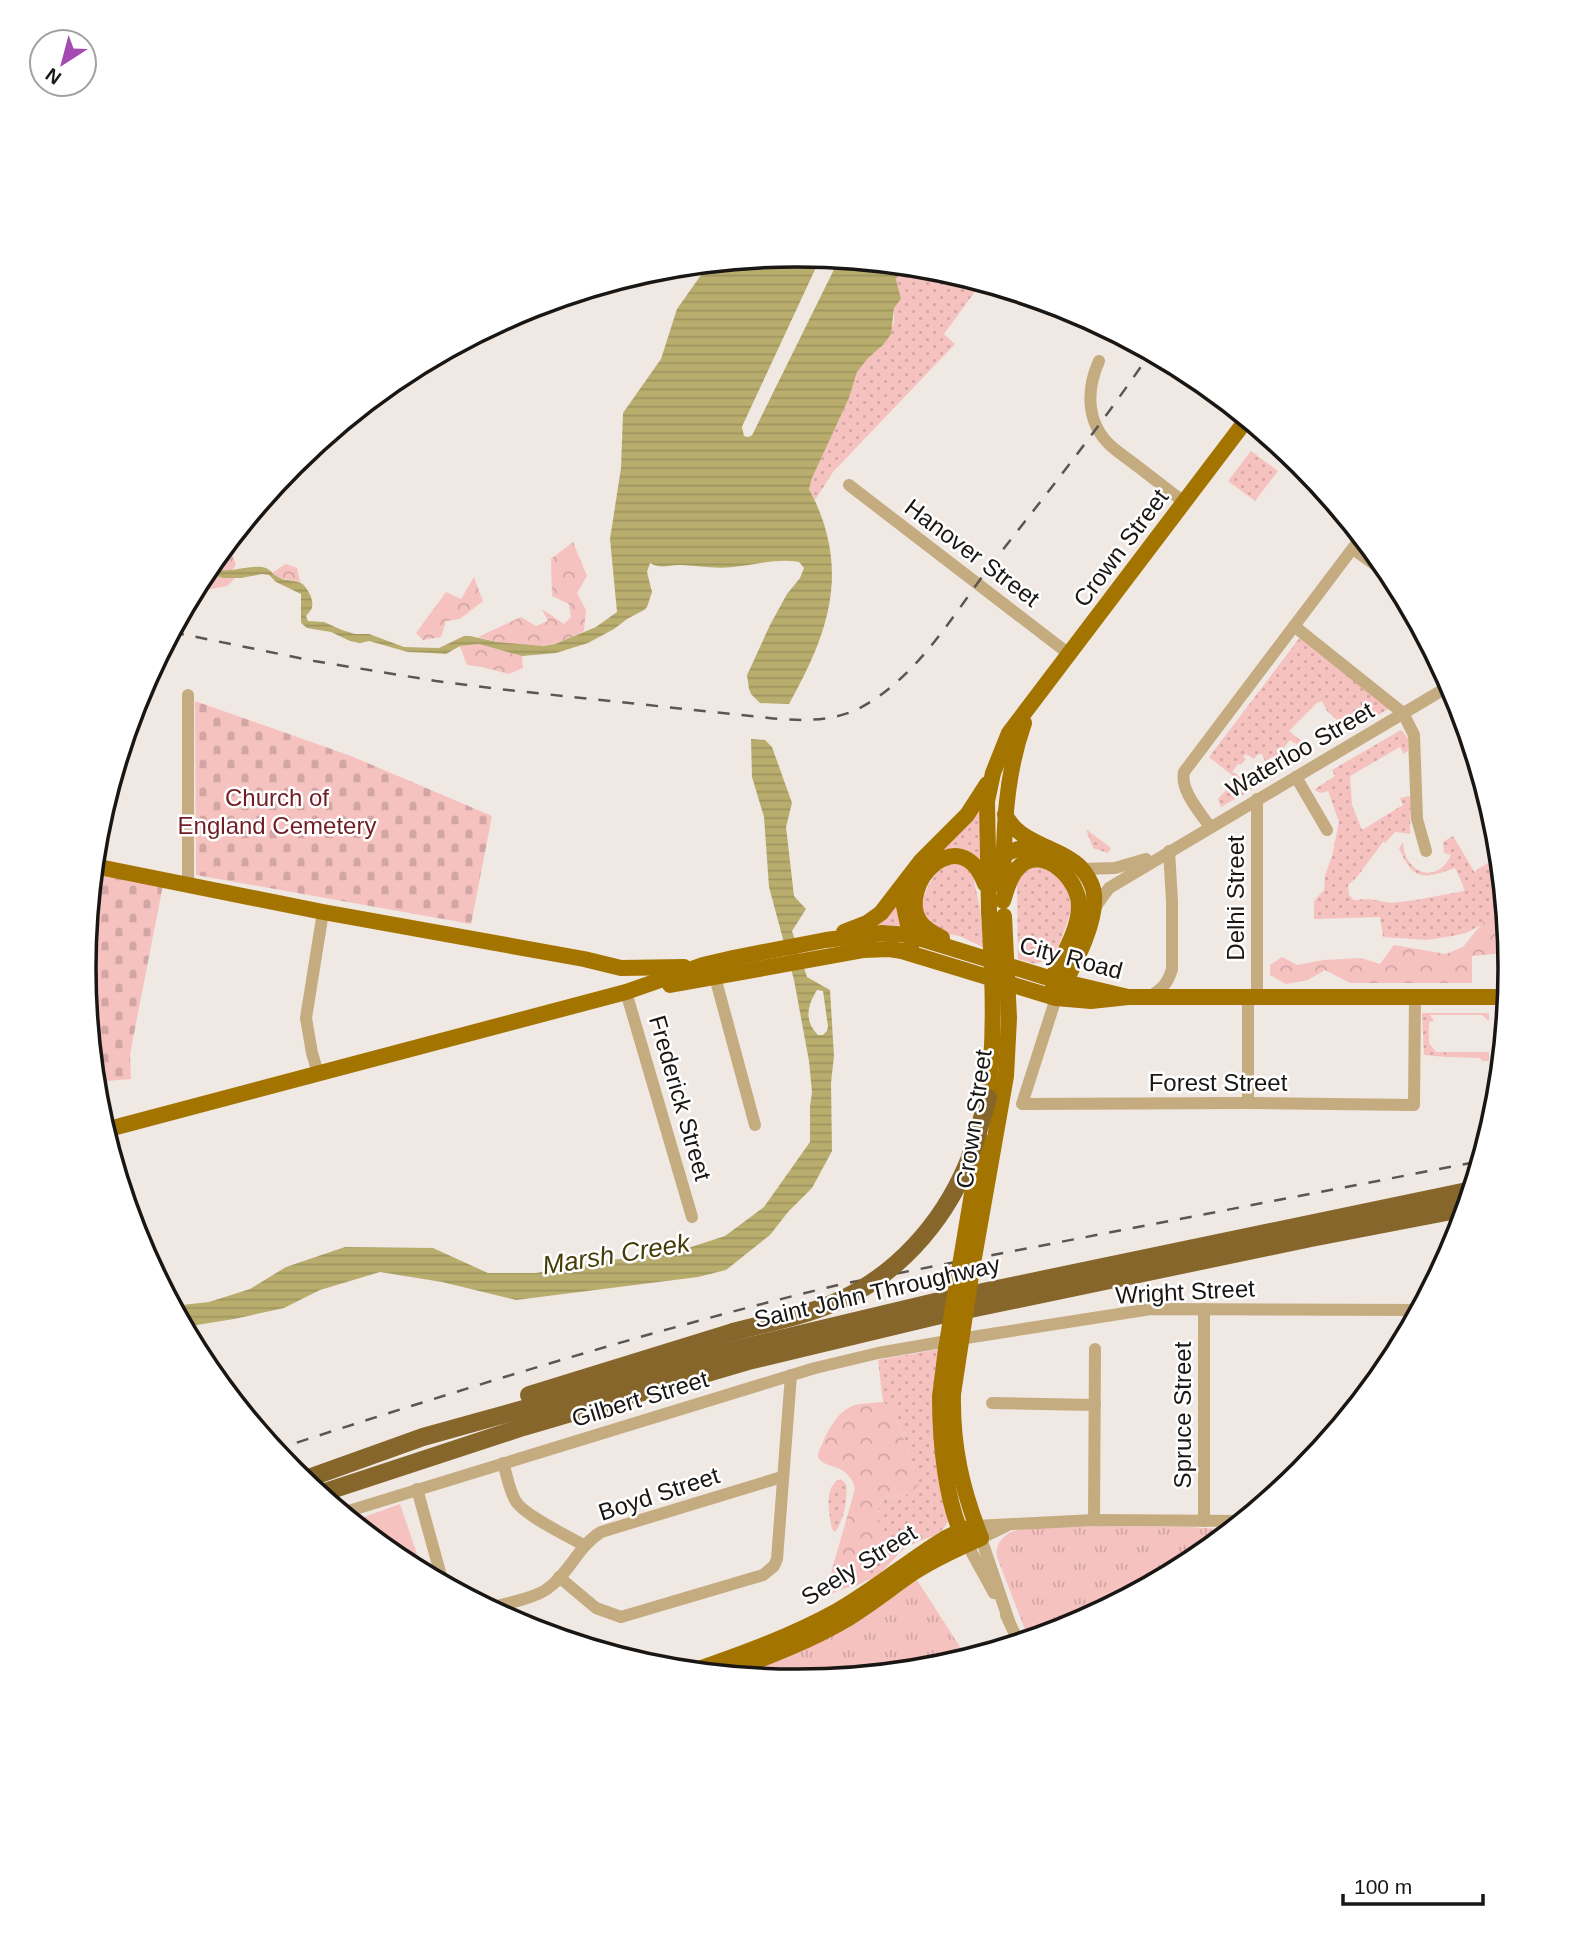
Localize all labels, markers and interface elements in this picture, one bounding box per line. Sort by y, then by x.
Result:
north arrow [28,28,98,98]
text: N [42,64,65,89]
street label: Crown Street [1068,483,1174,612]
street label: Hanover Street [900,493,1045,612]
street label: Waterloo Street [1221,696,1379,803]
park label: Church of England Cemetery [178,784,376,839]
street label: Delhi Street [1222,835,1249,961]
street label: City Road [1017,931,1126,984]
street label: Frederick Street [644,1012,717,1184]
street label: Crown Street [950,1047,997,1190]
street label: Forest Street [1149,1069,1288,1096]
water label: Marsh Creek [540,1227,694,1280]
street label: Saint John Throughway [751,1250,1003,1333]
street label: Wright Street [1115,1274,1256,1309]
street label: Spruce Street [1169,1341,1196,1488]
street label: Gilbert Street [568,1365,712,1432]
street label: Boyd Street [595,1461,723,1526]
street label: Seely Street [796,1518,922,1611]
scale bar [1343,1862,1483,1906]
text: 100 m [1354,1875,1412,1898]

